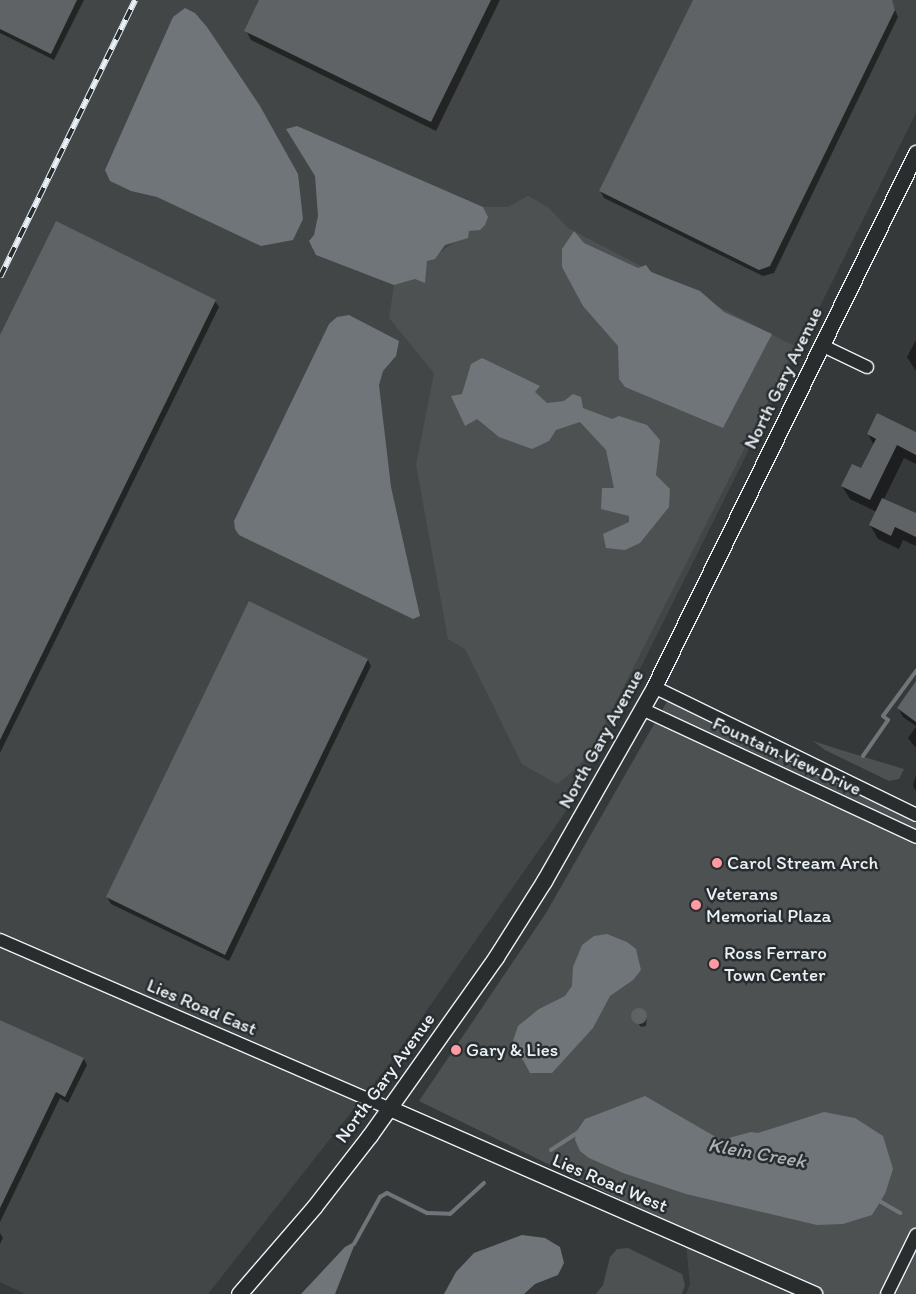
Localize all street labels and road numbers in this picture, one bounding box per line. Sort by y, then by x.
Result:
street label: North Gary Avenue [739,303,827,453]
street label: North Gary Avenue [554,666,648,812]
street label: Fountain View Drive [709,711,865,801]
street label: Lies Road East [144,974,260,1040]
street label: North Gary Avenue [330,1009,440,1147]
street label: Lies Road West [550,1149,670,1217]

